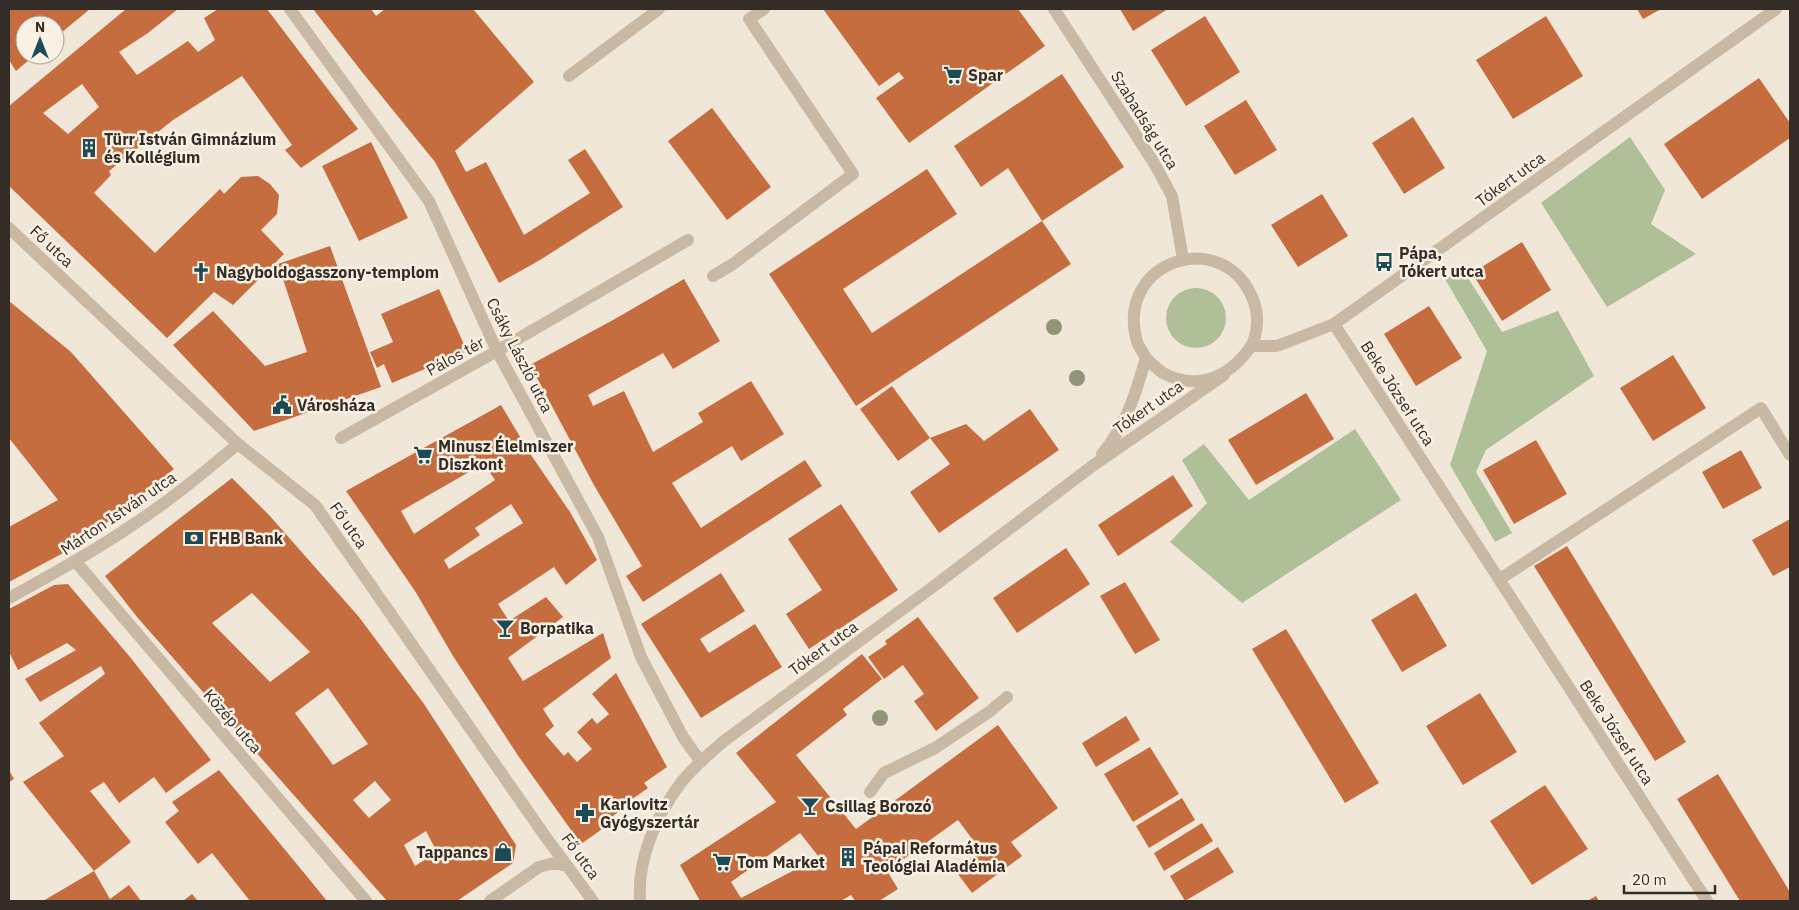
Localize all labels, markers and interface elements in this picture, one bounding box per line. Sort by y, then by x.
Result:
north arrow [15,15,65,65]
text: N [35,18,45,36]
supermarket icon: Spar [942,64,964,86]
place label: Spar [968,65,1004,85]
street label: Szabadság utca [1107,67,1183,173]
place label: Türr István Gimnázium és Kollégium [104,129,276,167]
building icon: Türr István Gimnázium és Kollégium [78,137,100,159]
street label: Tókert utca [1472,147,1549,211]
street label: Fő utca [26,221,78,272]
place label: Pápa, Tókert utca [1399,243,1484,281]
bus stop icon: Pápa, Tókert utca [1373,251,1395,273]
church icon: Nagyboldogasszony-templom [190,261,212,283]
place label: Nagyboldogasszony-templom [216,262,439,282]
street label: Csáky László utca [482,294,558,416]
street label: Pálos tér [423,332,488,380]
street label: Beke József utca [1357,337,1440,450]
street label: Tókert utca [1109,375,1187,438]
public building icon: Városháza [271,394,293,416]
place label: Városháza [297,395,375,415]
place label: Minusz Élelmiszer Diszkont [438,435,574,474]
supermarket icon: Minusz Élelmiszer Diszkont [412,444,434,466]
street label: Márton István utca [56,467,180,559]
street label: Fő utca [326,498,373,553]
bank icon: FHB Bank [183,527,205,549]
place label: FHB Bank [209,528,284,548]
street label: Tókert utca [785,616,862,680]
bar icon: Borpatika [494,617,516,639]
place label: Borpatika [520,618,594,638]
street label: Beke József utca [1576,676,1659,789]
street label: Közép utca [200,685,267,758]
place label: Karlovitz Gyógyszertár [600,794,700,832]
bar icon: Csillag Borozó [799,795,821,817]
place label: Csillag Borozó [825,796,931,816]
pharmacy icon: Karlovitz Gyógyszertár [574,802,596,824]
street label: Fő utca [557,829,605,883]
place label: Pápai Református Teológiai Aladémia [863,838,1006,876]
shop icon: Tappancs [492,841,514,863]
place label: Tappancs [416,842,488,862]
building icon: Pápai Református Teológiai Aladémia [837,846,859,868]
supermarket icon: Tom Market [711,851,733,873]
place label: Tom Market [737,852,825,872]
scale bar [1624,862,1715,894]
text: 20 m [1632,870,1667,889]

